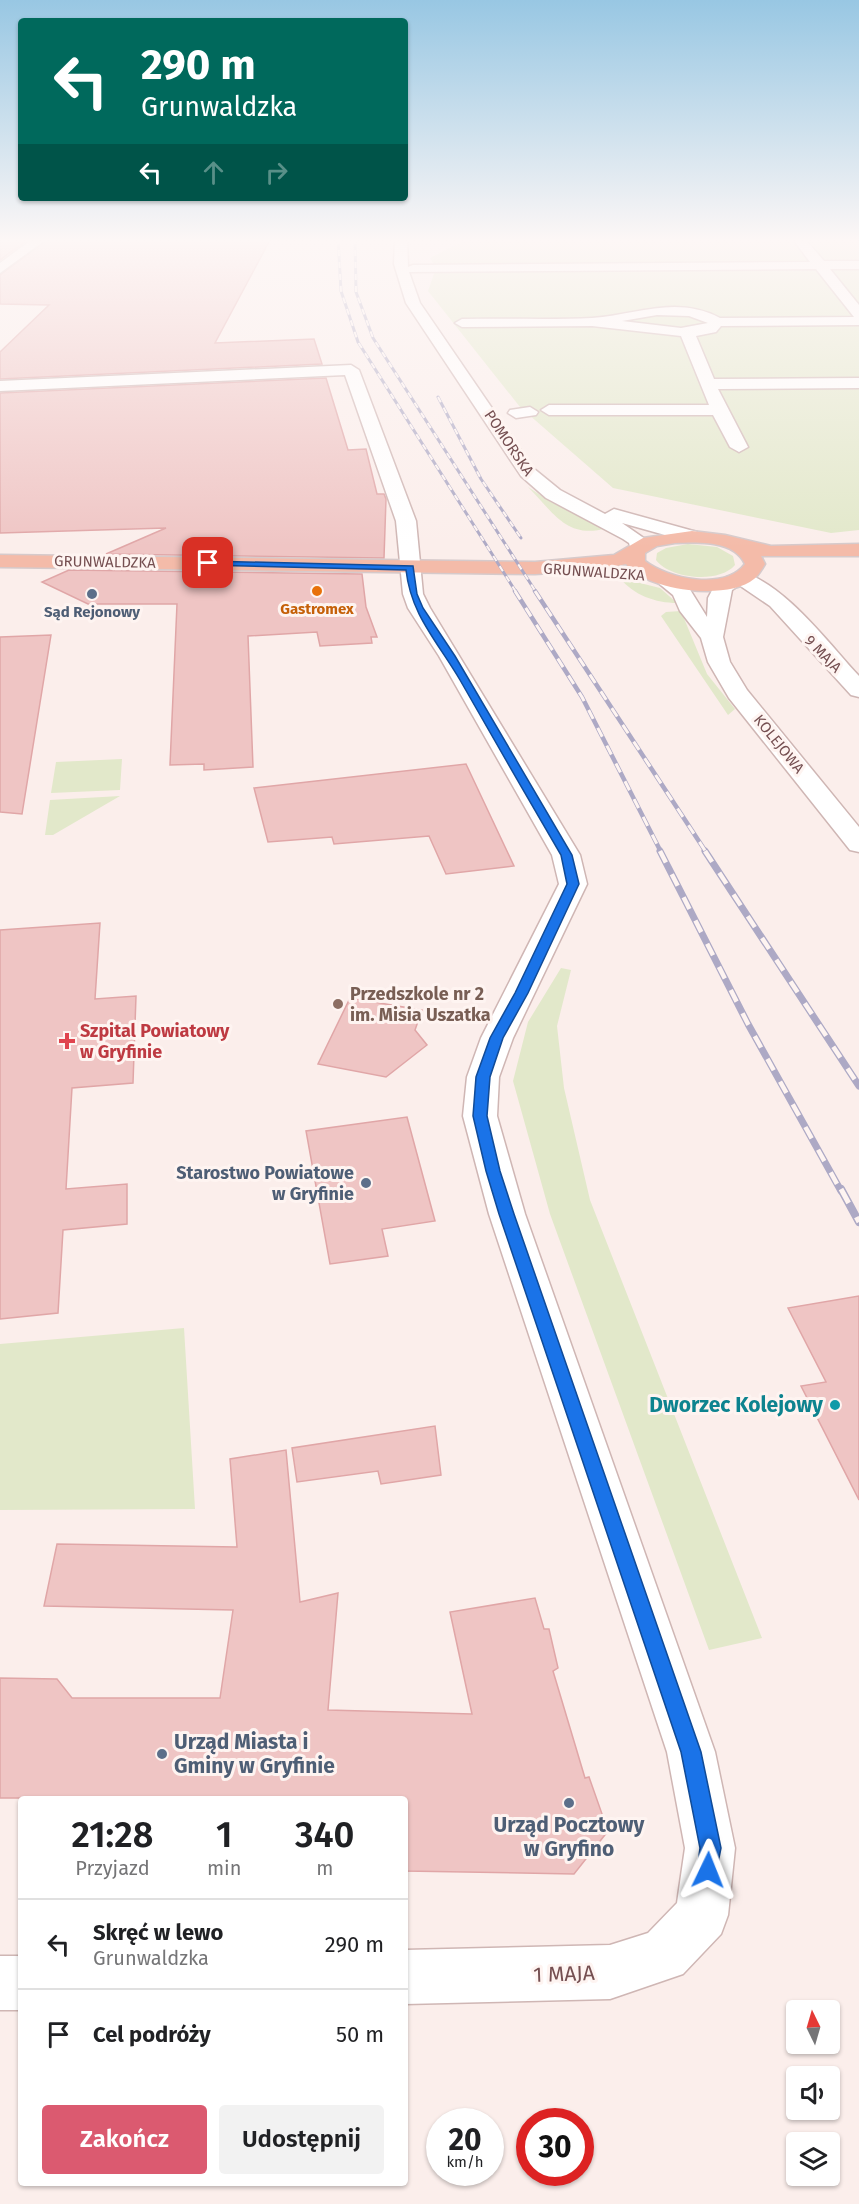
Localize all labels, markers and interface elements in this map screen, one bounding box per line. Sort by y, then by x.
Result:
text: 290 m [141,40,256,90]
icon: left [42,42,120,120]
text: Grunwaldzka [141,91,297,123]
icon: left [134,156,167,189]
icon: ahead [197,156,230,189]
icon: right [260,156,293,189]
street label: POMORSKA [480,407,538,480]
pin [182,537,233,588]
icon: arrive [191,546,224,579]
street label: GRUNWALDZKA [54,552,156,572]
street label: GRUNWALDZKA [543,559,646,585]
marker: Gastromex [310,584,324,598]
marker: Sąd Rejonowy [85,587,99,601]
place label: Gastromex [280,600,354,618]
place label: Sąd Rejonowy [44,603,140,621]
street label: 9 MAJA [801,631,845,677]
street label: KOLEJOWA [750,711,808,777]
place label: Przedszkole nr 2 im. Misia Uszatka [350,983,491,1026]
marker: Przedszkole nr 2 im. Misia Uszatka [331,997,345,1011]
place label: Szpital Powiatowy w Gryfinie [80,1020,230,1063]
marker: Szpital Powiatowy w Gryfinie [58,1032,76,1050]
place label: Starostwo Powiatowe w Gryfinie [176,1162,354,1205]
marker: Starostwo Powiatowe w Gryfinie [359,1176,373,1190]
place label: Dworzec Kolejowy [649,1392,823,1418]
marker: Dworzec Kolejowy [828,1398,842,1412]
place label: Urząd Miasta i Gminy w Gryfinie [174,1729,335,1779]
marker: Urząd Miasta i Gminy w Gryfinie [155,1747,169,1761]
marker: Urząd Pocztowy w Gryfino [562,1796,576,1810]
place label: Urząd Pocztowy w Gryfino [494,1812,645,1862]
text: 21:28 [72,1813,153,1857]
text: 1 [216,1813,232,1857]
text: 340 [295,1813,354,1857]
position arrow [676,1838,740,1902]
text: Przyjazd [75,1856,150,1880]
text: min [207,1856,241,1880]
text: m [316,1856,333,1880]
text: Skręć w lewo [93,1919,223,1946]
icon: left [42,1928,75,1961]
text: 290 m [325,1931,384,1958]
text: Grunwaldzka [93,1946,209,1970]
street label: 1 MAJA [533,1960,595,1988]
north arrow [786,2000,840,2054]
map controls [786,2000,840,2186]
icon: arrive [42,2018,75,2051]
text: Cel podróży [93,2021,211,2048]
text: 50 m [336,2021,384,2048]
button: sound [786,2066,840,2120]
button: Zakończ [42,2105,207,2174]
button: Udostępnij [219,2105,384,2174]
speed limit sign: 30 [516,2108,594,2186]
text: 20 [448,2122,482,2158]
button: layers [786,2132,840,2186]
text: km/h [446,2153,484,2171]

